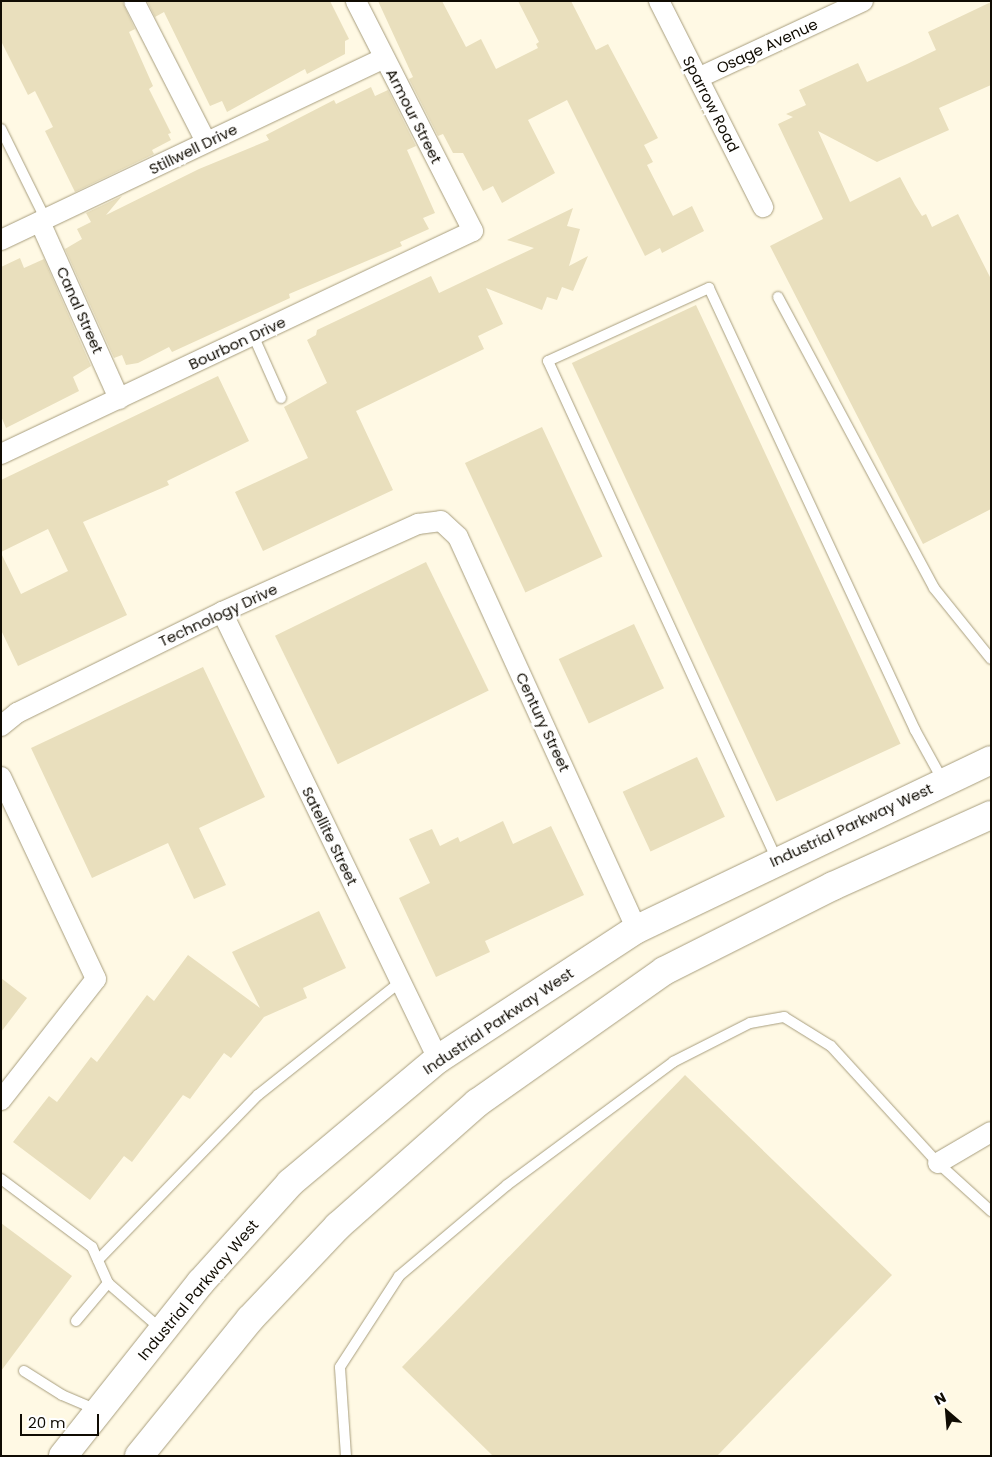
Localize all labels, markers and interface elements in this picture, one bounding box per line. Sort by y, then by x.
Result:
street label: Osage Avenue [714,15,820,77]
street label: Sparrow Road [679,53,743,155]
street label: Armour Street [382,66,446,166]
street label: Stillwell Drive [146,120,240,178]
street label: Canal Street [53,264,107,356]
street label: Bourbon Drive [186,313,288,373]
street label: Technology Drive [156,580,280,650]
street label: Century Street [512,669,574,775]
street label: Industrial Parkway West [767,779,935,871]
street label: Satellite Street [298,784,362,888]
street label: Industrial Parkway West [419,964,577,1078]
street label: Industrial Parkway West [134,1216,262,1364]
north arrow [922,1387,972,1437]
text: N [931,1387,949,1410]
scale bar [22,1404,101,1436]
text: 20 m [28,1412,66,1433]

